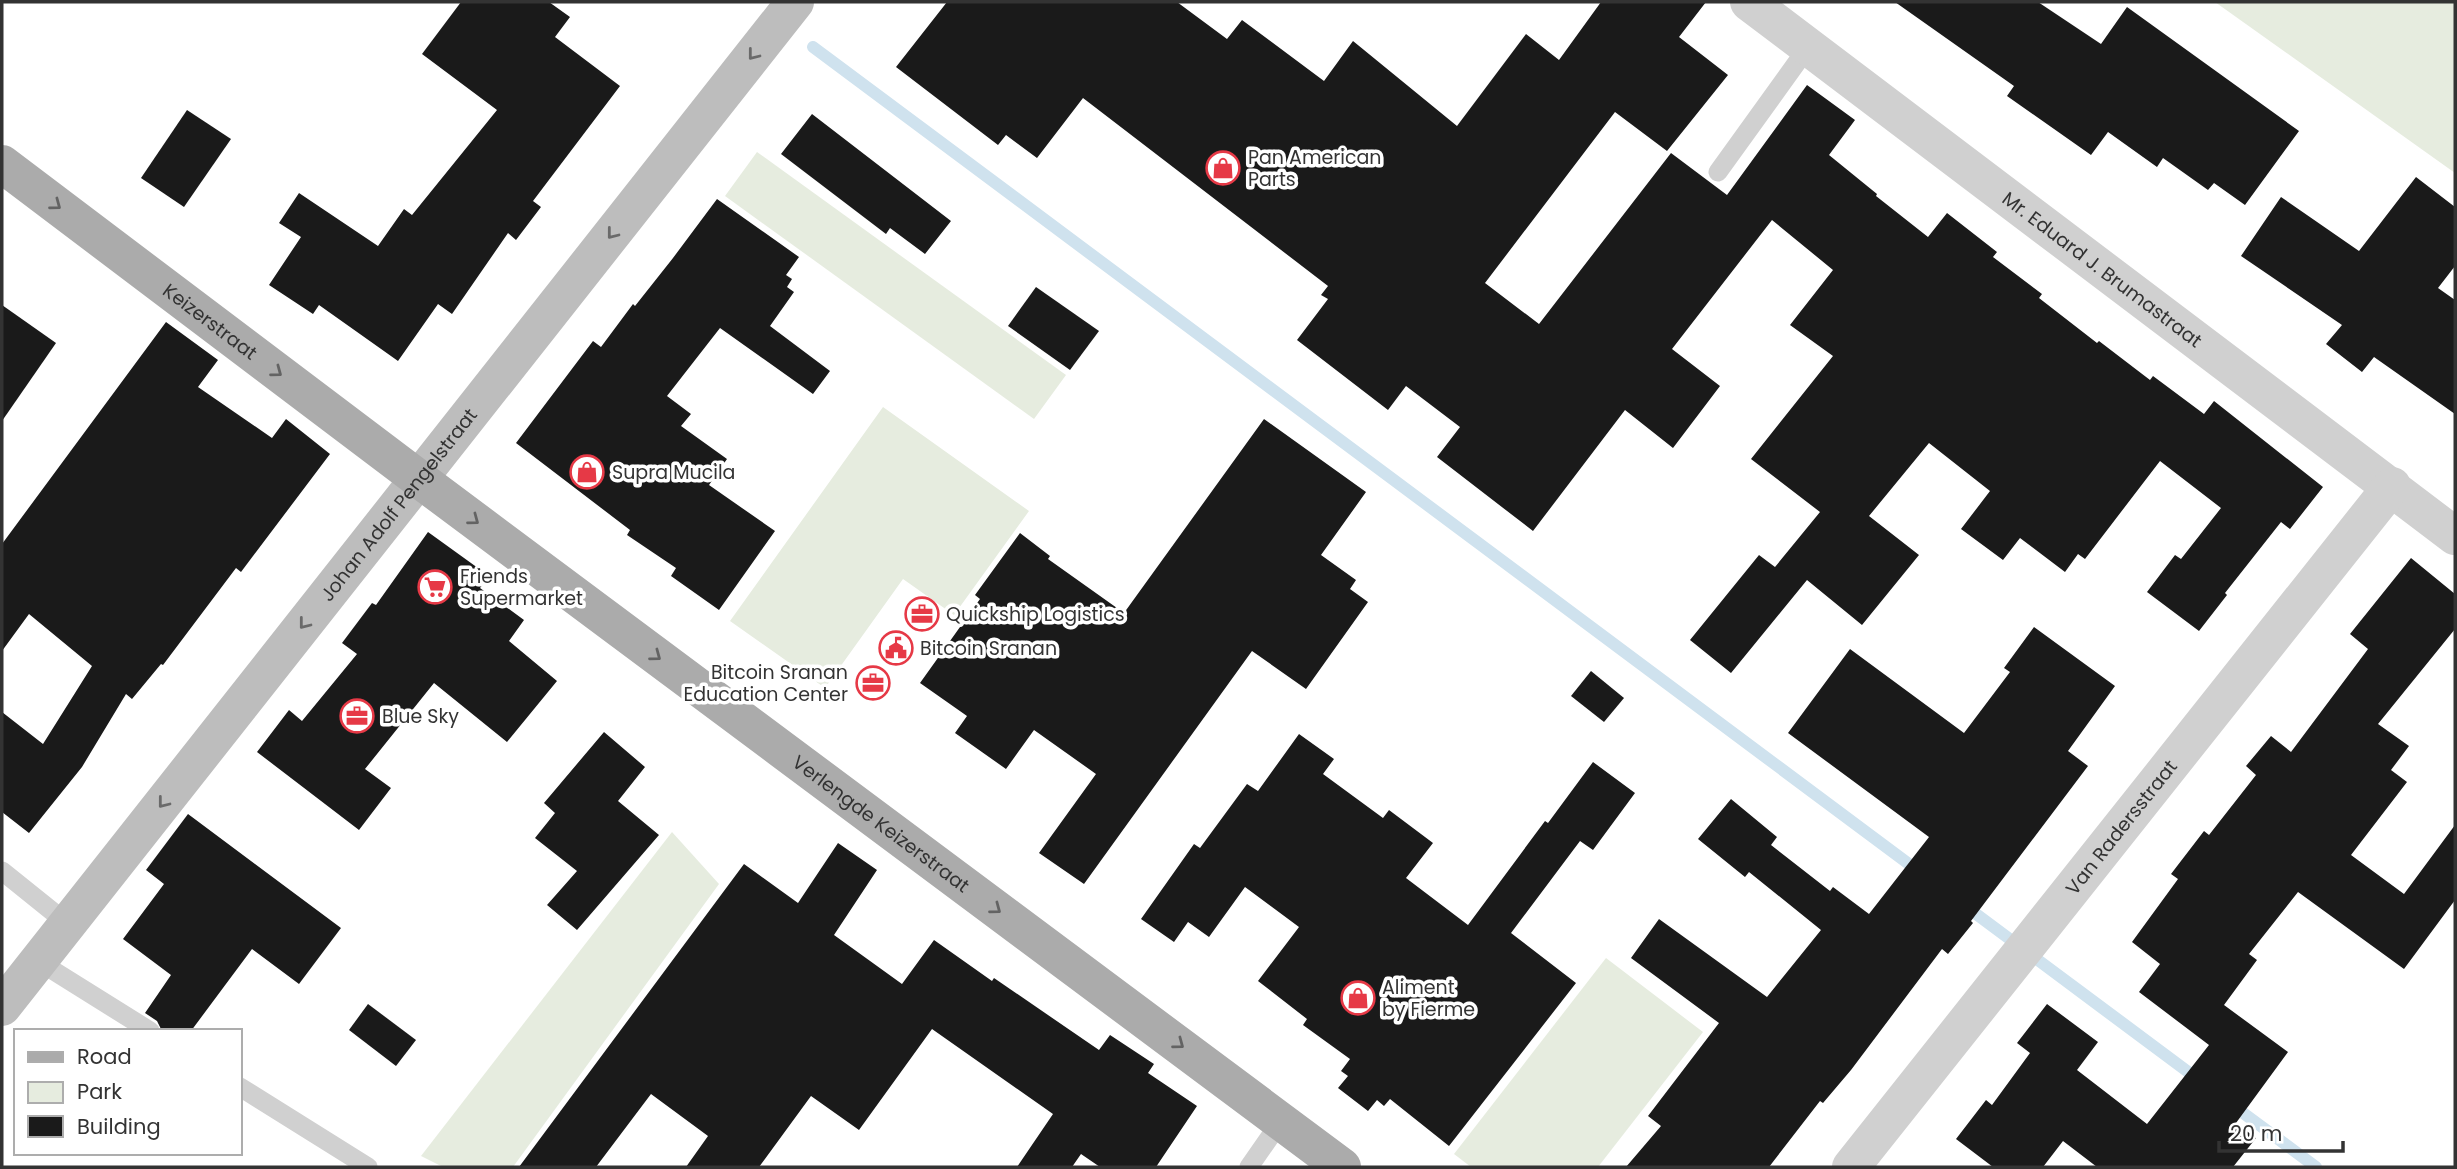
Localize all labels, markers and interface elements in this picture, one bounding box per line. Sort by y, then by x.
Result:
one-way arrow [749,47,761,60]
place label: Pan American Parts [1248,144,1382,193]
shop icon: Pan American Parts [1204,149,1242,187]
street label: Mr. Eduard J. Brumastraat [1997,185,2208,354]
one-way arrow [48,196,61,209]
one-way arrow [608,226,621,239]
street label: Keizerstraat [157,277,263,366]
one-way arrow [269,363,281,376]
street label: Johan Adolf Pengelstraat [314,402,483,607]
shop icon: Supra Mucila [568,453,606,491]
place label: Supra Mucila [612,459,735,486]
one-way arrow [466,512,479,524]
place label: Friends Supermarket [460,563,583,612]
supermarket icon: Friends Supermarket [416,568,454,606]
office icon: Quickship Logistics [903,595,941,633]
place label: Quickship Logistics [946,601,1125,628]
one-way arrow [300,617,313,629]
public building icon: Bitcoin Sranan [877,629,915,667]
place label: Bitcoin Sranan [920,635,1057,662]
one-way arrow [649,648,661,660]
place label: Bitcoin Sranan Education Center [683,659,848,708]
office icon: Bitcoin Sranan Education Center [854,664,892,702]
office icon: Blue Sky [338,697,376,735]
place label: Blue Sky [382,703,459,730]
street label: Verlengde Keizerstraat [787,748,975,899]
street label: Van Radersstraat [2059,754,2183,900]
one-way arrow [159,795,172,807]
one-way arrow [988,900,1001,913]
place label: Aliment by Fierme [1382,974,1475,1023]
shop icon: Aliment by Fierme [1339,979,1377,1017]
legend [14,1029,242,1155]
one-way arrow [1171,1036,1184,1049]
text: Road [77,1042,132,1071]
text: Park [77,1077,122,1106]
scale bar [2219,1110,2343,1154]
text: Building [77,1112,161,1141]
text: 20 m [2230,1119,2283,1148]

